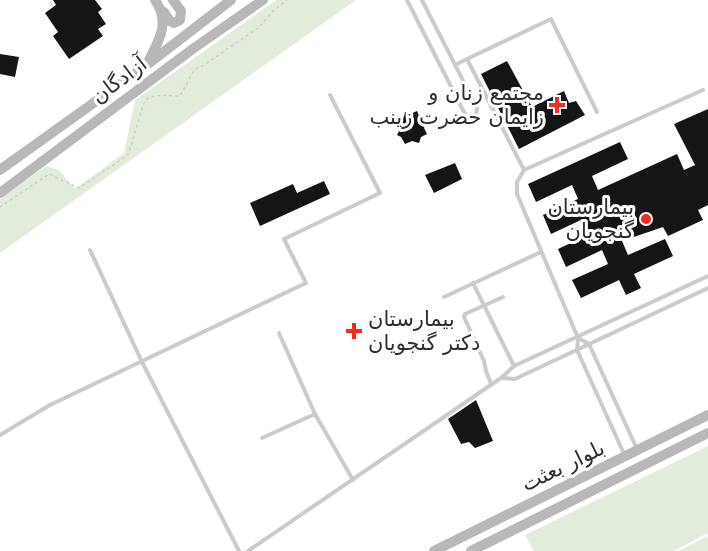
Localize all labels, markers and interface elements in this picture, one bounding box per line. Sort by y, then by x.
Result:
street label: آزادگان [86,50,152,109]
place label: مجتمع زنان و زایمان حضرت زینب [369,81,544,129]
marker: مجتمع زنان و زایمان حضرت زینب [548,96,566,114]
place label: بیمارستان گنجویان [547,195,634,243]
marker: بیمارستان گنجویان [639,212,653,226]
place label: بیمارستان دکتر گنجویان [368,307,480,355]
marker: بیمارستان دکتر گنجویان [345,322,363,340]
street label: بلوار بعثت [518,436,608,496]

